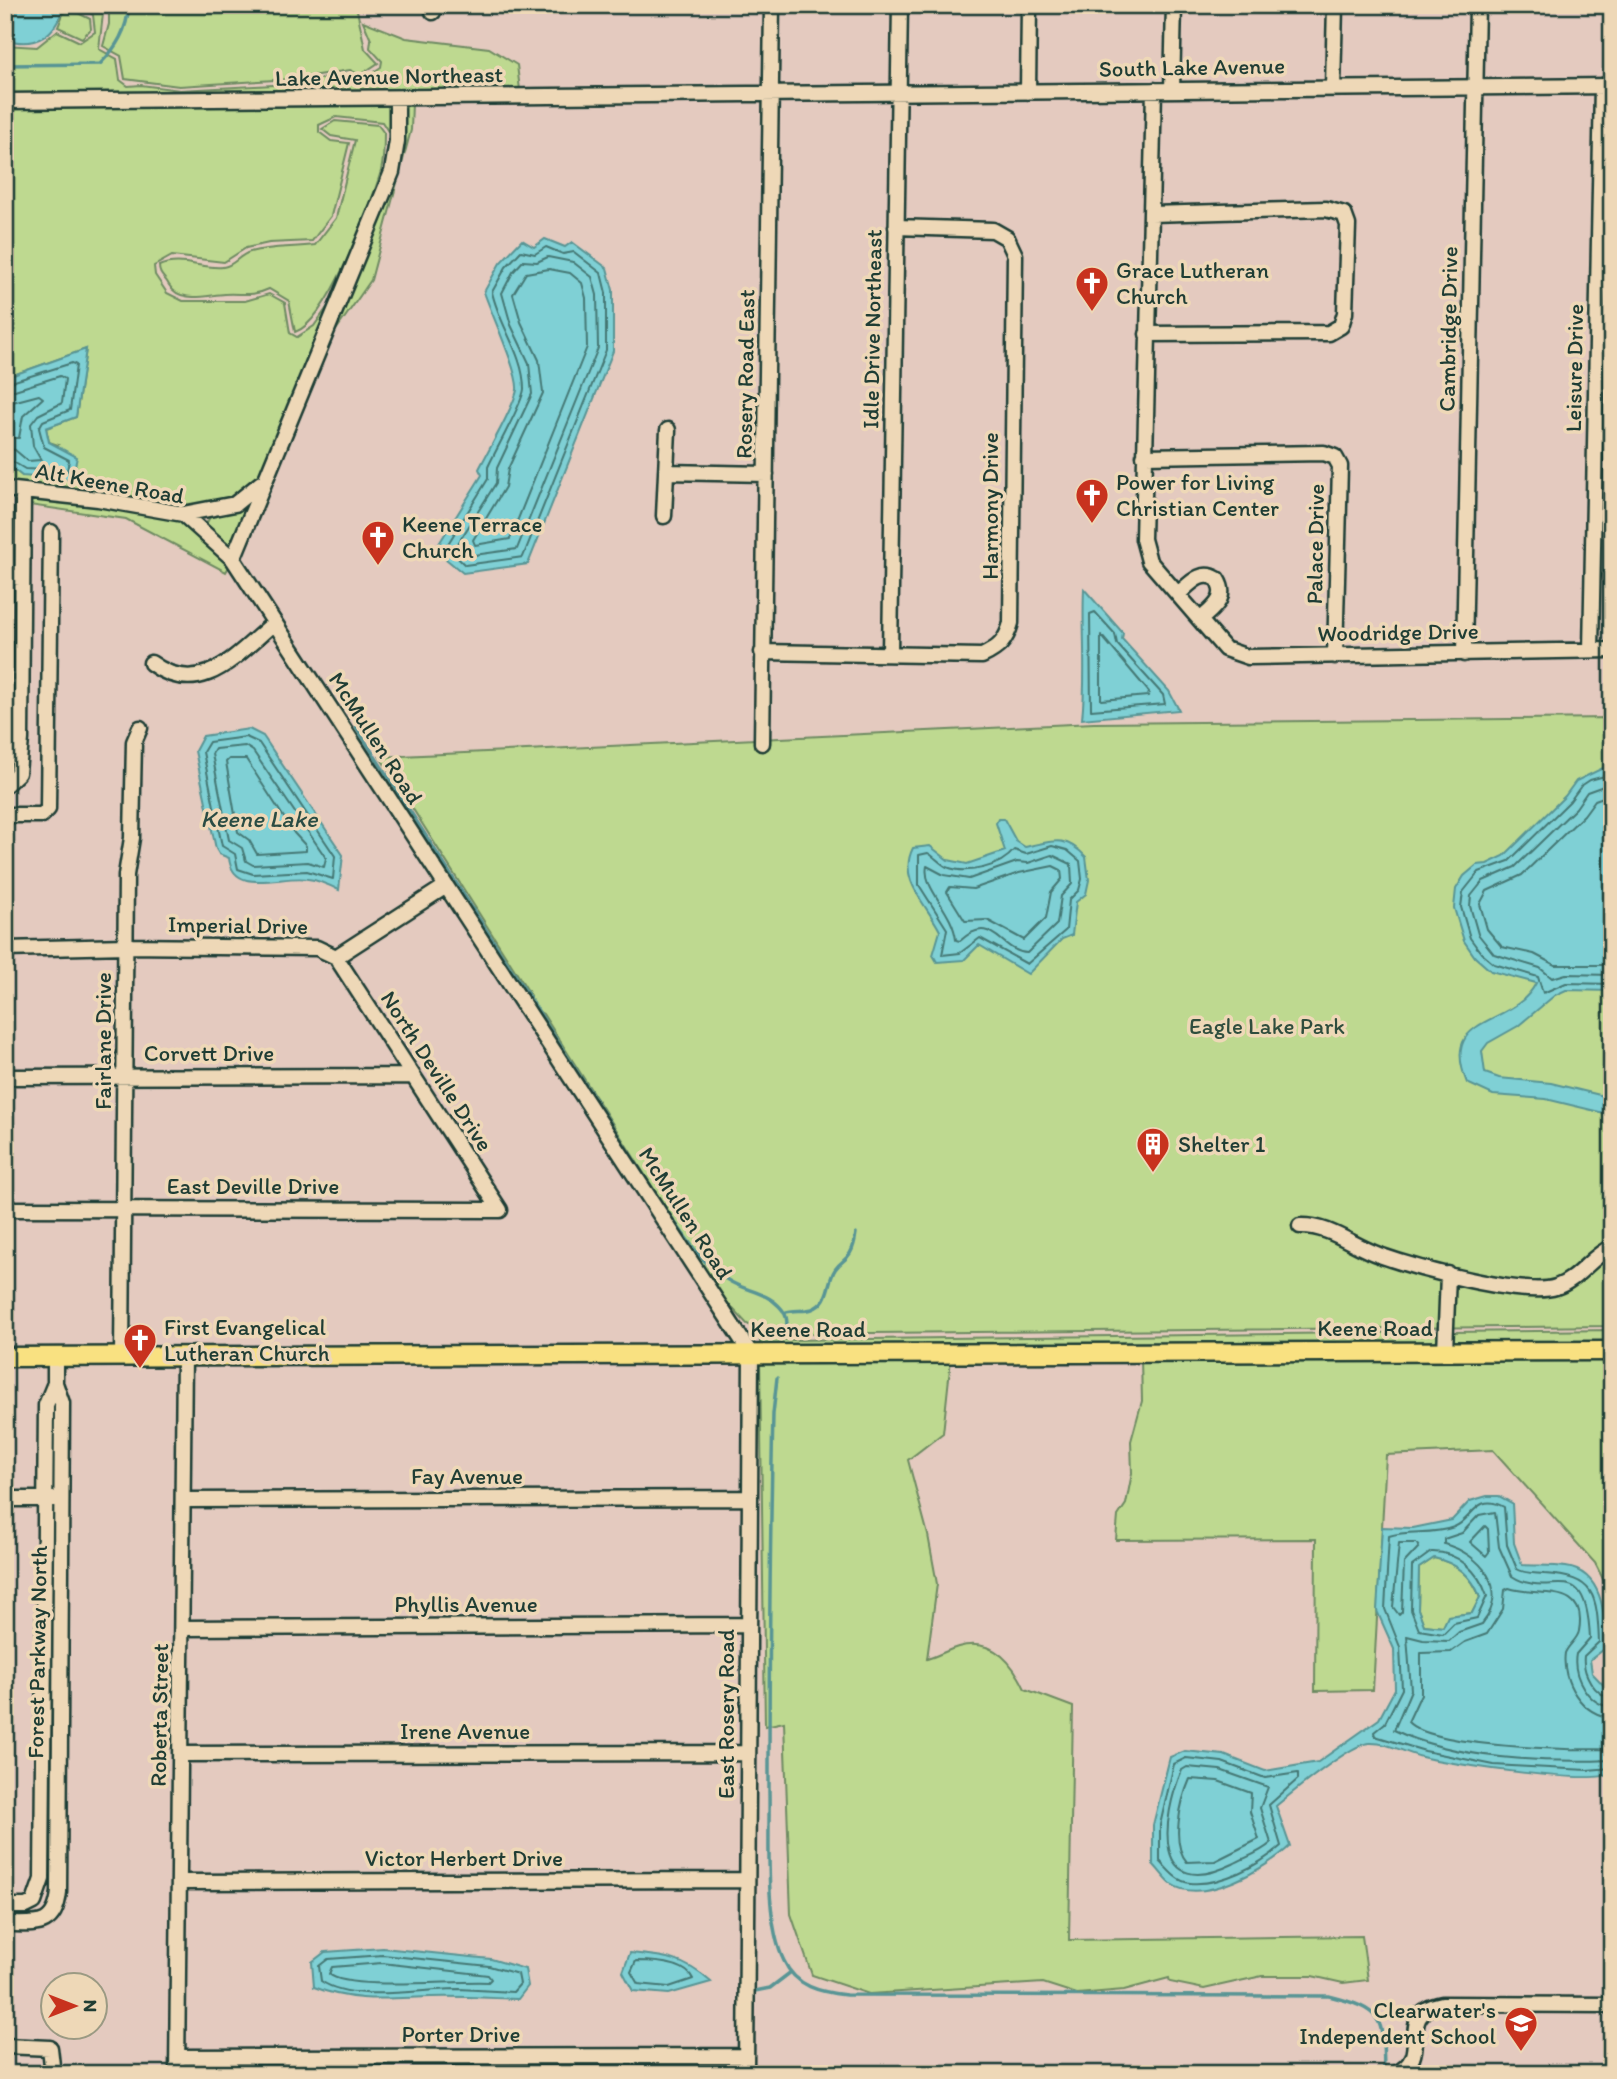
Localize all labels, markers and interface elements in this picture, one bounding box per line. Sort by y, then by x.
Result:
street label: South Lake Avenue [1099,51,1285,83]
street label: Lake Avenue Northeast [275,60,504,92]
street label: Idle Drive Northeast [856,229,888,429]
street label: Cambridge Drive [1433,246,1463,412]
place label: Grace Lutheran Church [1116,256,1269,310]
church icon: Grace Lutheran Church [1073,264,1111,313]
street label: Rosery Road East [730,289,760,459]
street label: Leisure Drive [1559,304,1589,432]
street label: Harmony Drive [976,432,1004,580]
street label: Alt Keene Road [33,456,187,510]
place label: Power for Living Christian Center [1116,468,1279,522]
church icon: Power for Living Christian Center [1073,476,1111,525]
street label: Palace Drive [1300,483,1330,605]
place label: Keene Terrace Church [402,510,543,564]
church icon: Keene Terrace Church [359,518,397,567]
street label: Woodridge Drive [1317,617,1479,647]
street label: McMullen Road [323,667,429,809]
water label: Keene Lake [201,804,319,833]
street label: Imperial Drive [168,910,308,940]
street label: Fairlane Drive [89,972,117,1110]
street label: North Deville Drive [375,986,499,1156]
park label: Eagle Lake Park [1189,1012,1345,1040]
street label: Corvett Drive [144,1039,274,1067]
building icon: Shelter 1 [1134,1125,1172,1174]
place label: Shelter 1 [1178,1130,1266,1158]
street label: McMullen Road [633,1142,739,1284]
street label: East Deville Drive [167,1172,339,1200]
place label: First Evangelical Lutheran Church [164,1313,330,1367]
street label: Keene Road [1317,1314,1433,1342]
street label: Keene Road [750,1315,866,1343]
church icon: First Evangelical Lutheran Church [121,1321,159,1370]
street label: Fay Avenue [411,1462,523,1490]
street label: Forest Parkway North [21,1545,53,1759]
street label: Phyllis Avenue [394,1590,538,1618]
street label: East Rosery Road [712,1628,740,1799]
street label: Roberta Street [144,1643,174,1787]
street label: Irene Avenue [400,1717,530,1745]
street label: Victor Herbert Drive [365,1844,563,1872]
north arrow [38,1970,108,2040]
place label: Clearwater's Independent School [1299,1996,1496,2050]
text: N [79,2000,102,2012]
school or university icon: Clearwater's Independent School [1502,2004,1540,2053]
street label: Porter Drive [401,2020,521,2048]

